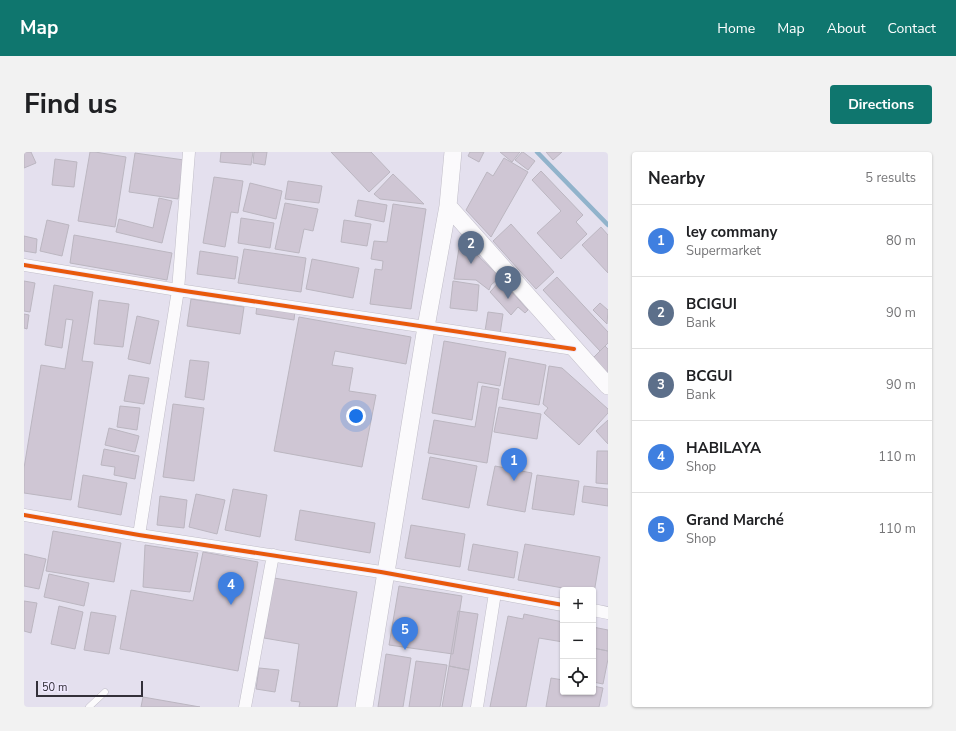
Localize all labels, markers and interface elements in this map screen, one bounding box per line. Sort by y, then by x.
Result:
text: Map [20,15,58,41]
text: Home [717,19,755,38]
text: Map [777,19,805,38]
text: About [827,19,866,38]
text: Contact [888,19,936,38]
text: Find us [24,85,118,123]
button: Directions [830,85,932,124]
text: Nearby [648,167,705,190]
text: 5 results [865,169,916,187]
text: ley commany [686,222,777,242]
pin: 2 [458,231,484,264]
text: 1 [657,232,665,250]
text: 80 m [886,232,916,250]
text: Supermarket [686,242,761,260]
pin: 3 [495,266,521,299]
text: BCIGUI [686,294,737,314]
text: 2 [657,304,665,322]
text: 90 m [886,304,916,322]
text: Bank [686,314,716,332]
text: BCGUI [686,366,733,386]
text: 3 [657,376,665,394]
text: 90 m [886,376,916,394]
text: Bank [686,386,716,404]
your location [346,406,366,426]
text: HABILAYA [686,438,761,458]
pin: 1 [501,448,527,481]
text: 4 [657,448,665,466]
text: 110 m [878,448,916,466]
text: Shop [686,458,716,476]
text: Grand Marché [686,510,784,530]
text: 5 [657,520,665,538]
text: 110 m [878,520,916,538]
text: Shop [686,530,716,548]
pin: 4 [218,572,244,605]
map controls [560,587,596,695]
button: + [560,587,596,623]
pin: 5 [392,617,418,650]
button: − [560,623,596,659]
button: locate [560,659,596,695]
scale bar [36,679,143,698]
text: 50 m [42,680,67,695]

